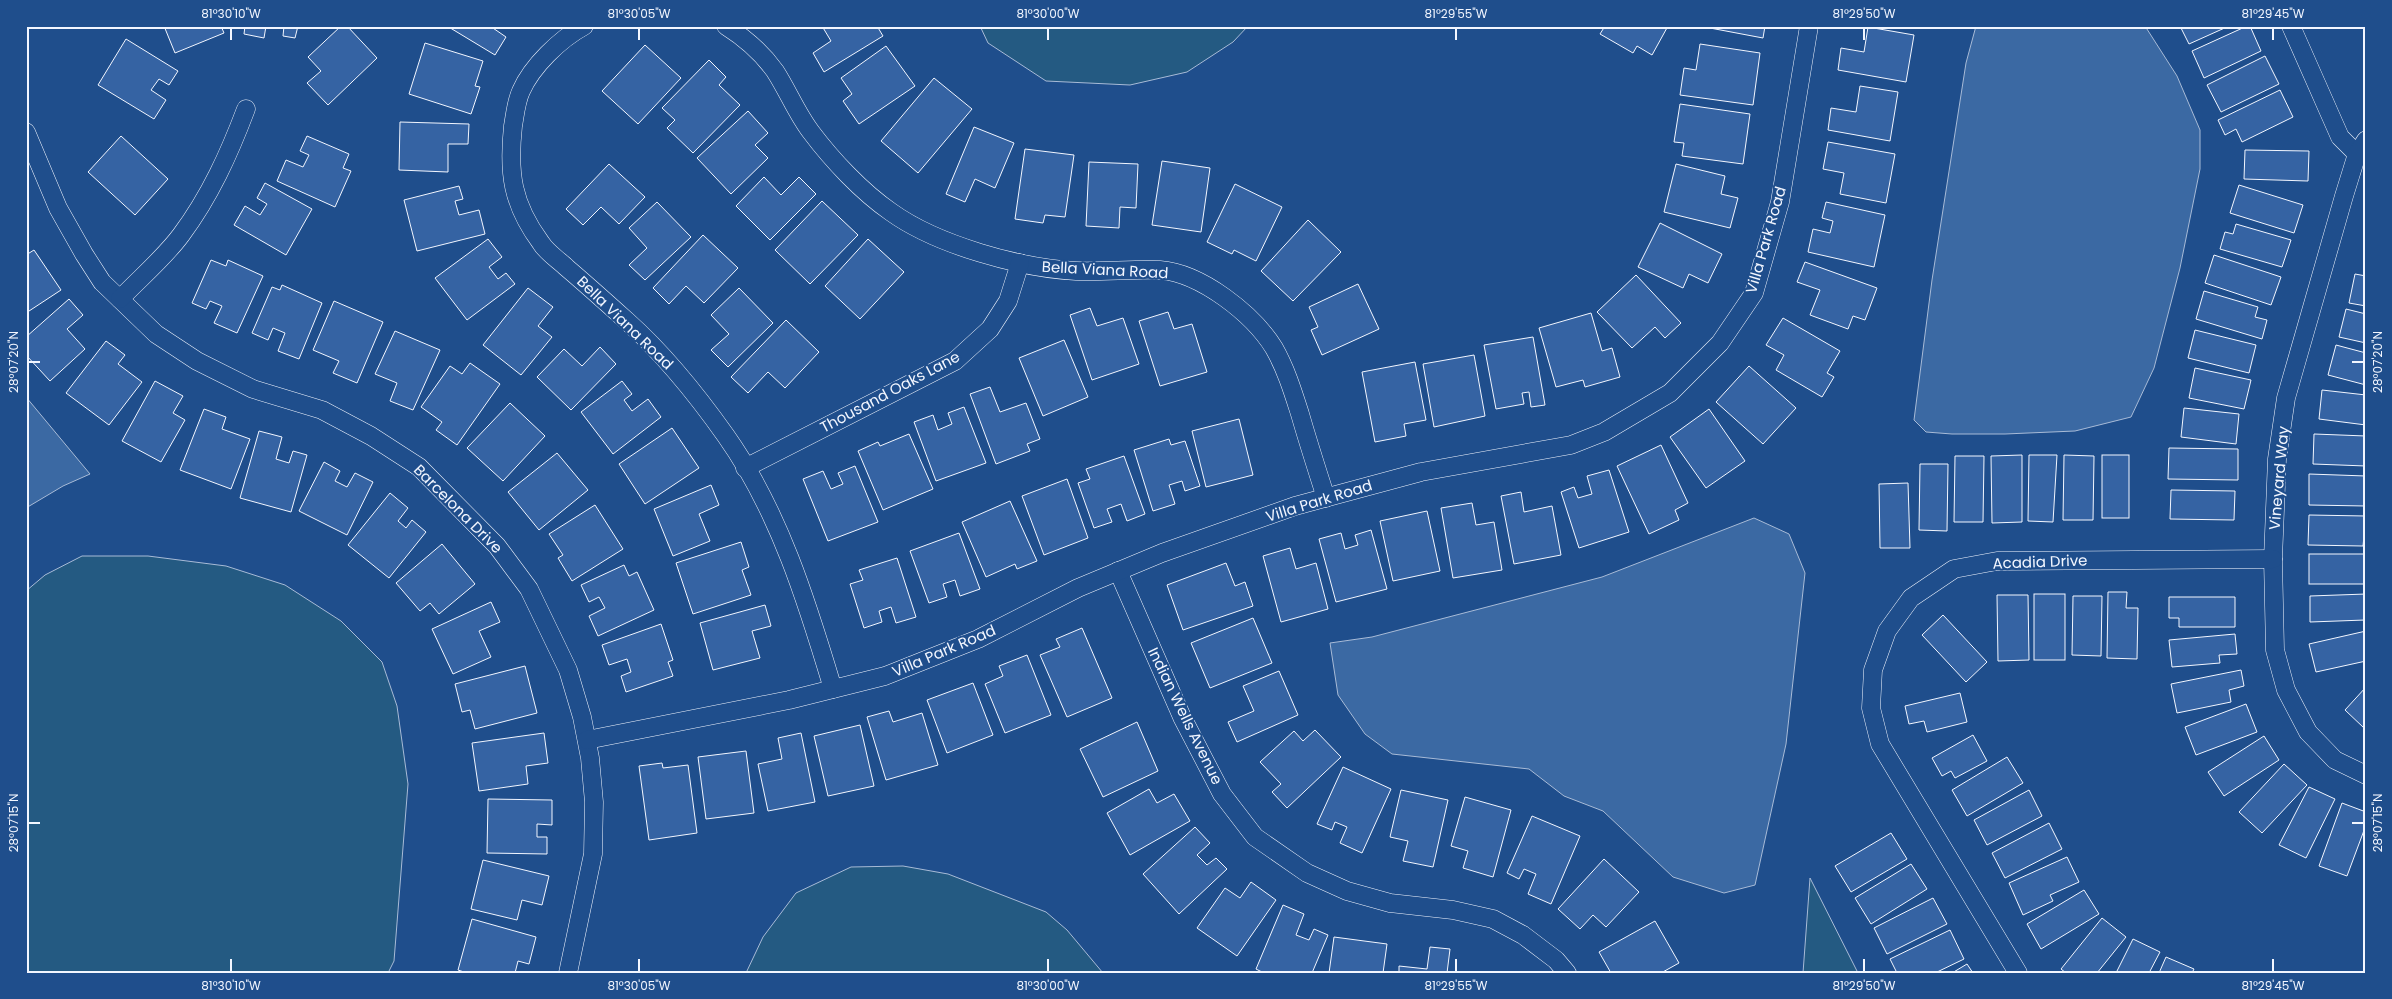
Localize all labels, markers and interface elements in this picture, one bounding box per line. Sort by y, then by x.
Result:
text: 81°30'10"W [201,5,261,22]
text: 81°30'05"W [607,5,671,22]
text: 81°30'00"W [1016,5,1080,22]
text: 81°29'55"W [1425,5,1488,22]
text: 81°29'50"W [1833,5,1896,22]
text: 81°29'45"W [2241,5,2305,22]
street label: Villa Park Road [1740,184,1791,296]
street label: Bella Viana Road [1041,256,1169,283]
street label: Bella Viana Road [572,271,678,374]
text: 28°07'20"N [5,331,22,393]
text: 28°07'20"N [2369,331,2386,393]
street label: Thousand Oaks Lane [816,346,963,437]
street label: Vineyard Way [2263,425,2294,531]
street label: Barcelona Drive [409,460,507,558]
street label: Villa Park Road [1263,474,1375,527]
street label: Acadia Drive [1992,549,2088,574]
street label: Villa Park Road [889,619,999,682]
street label: Indian Wells Avenue [1143,644,1228,788]
text: 28°07'15"N [5,794,22,852]
text: 28°07'15"N [2369,794,2386,852]
text: 81°30'10"W [201,977,261,994]
text: 81°30'05"W [607,977,671,994]
text: 81°30'00"W [1016,977,1080,994]
text: 81°29'55"W [1425,977,1488,994]
text: 81°29'50"W [1833,977,1896,994]
text: 81°29'45"W [2241,977,2305,994]

